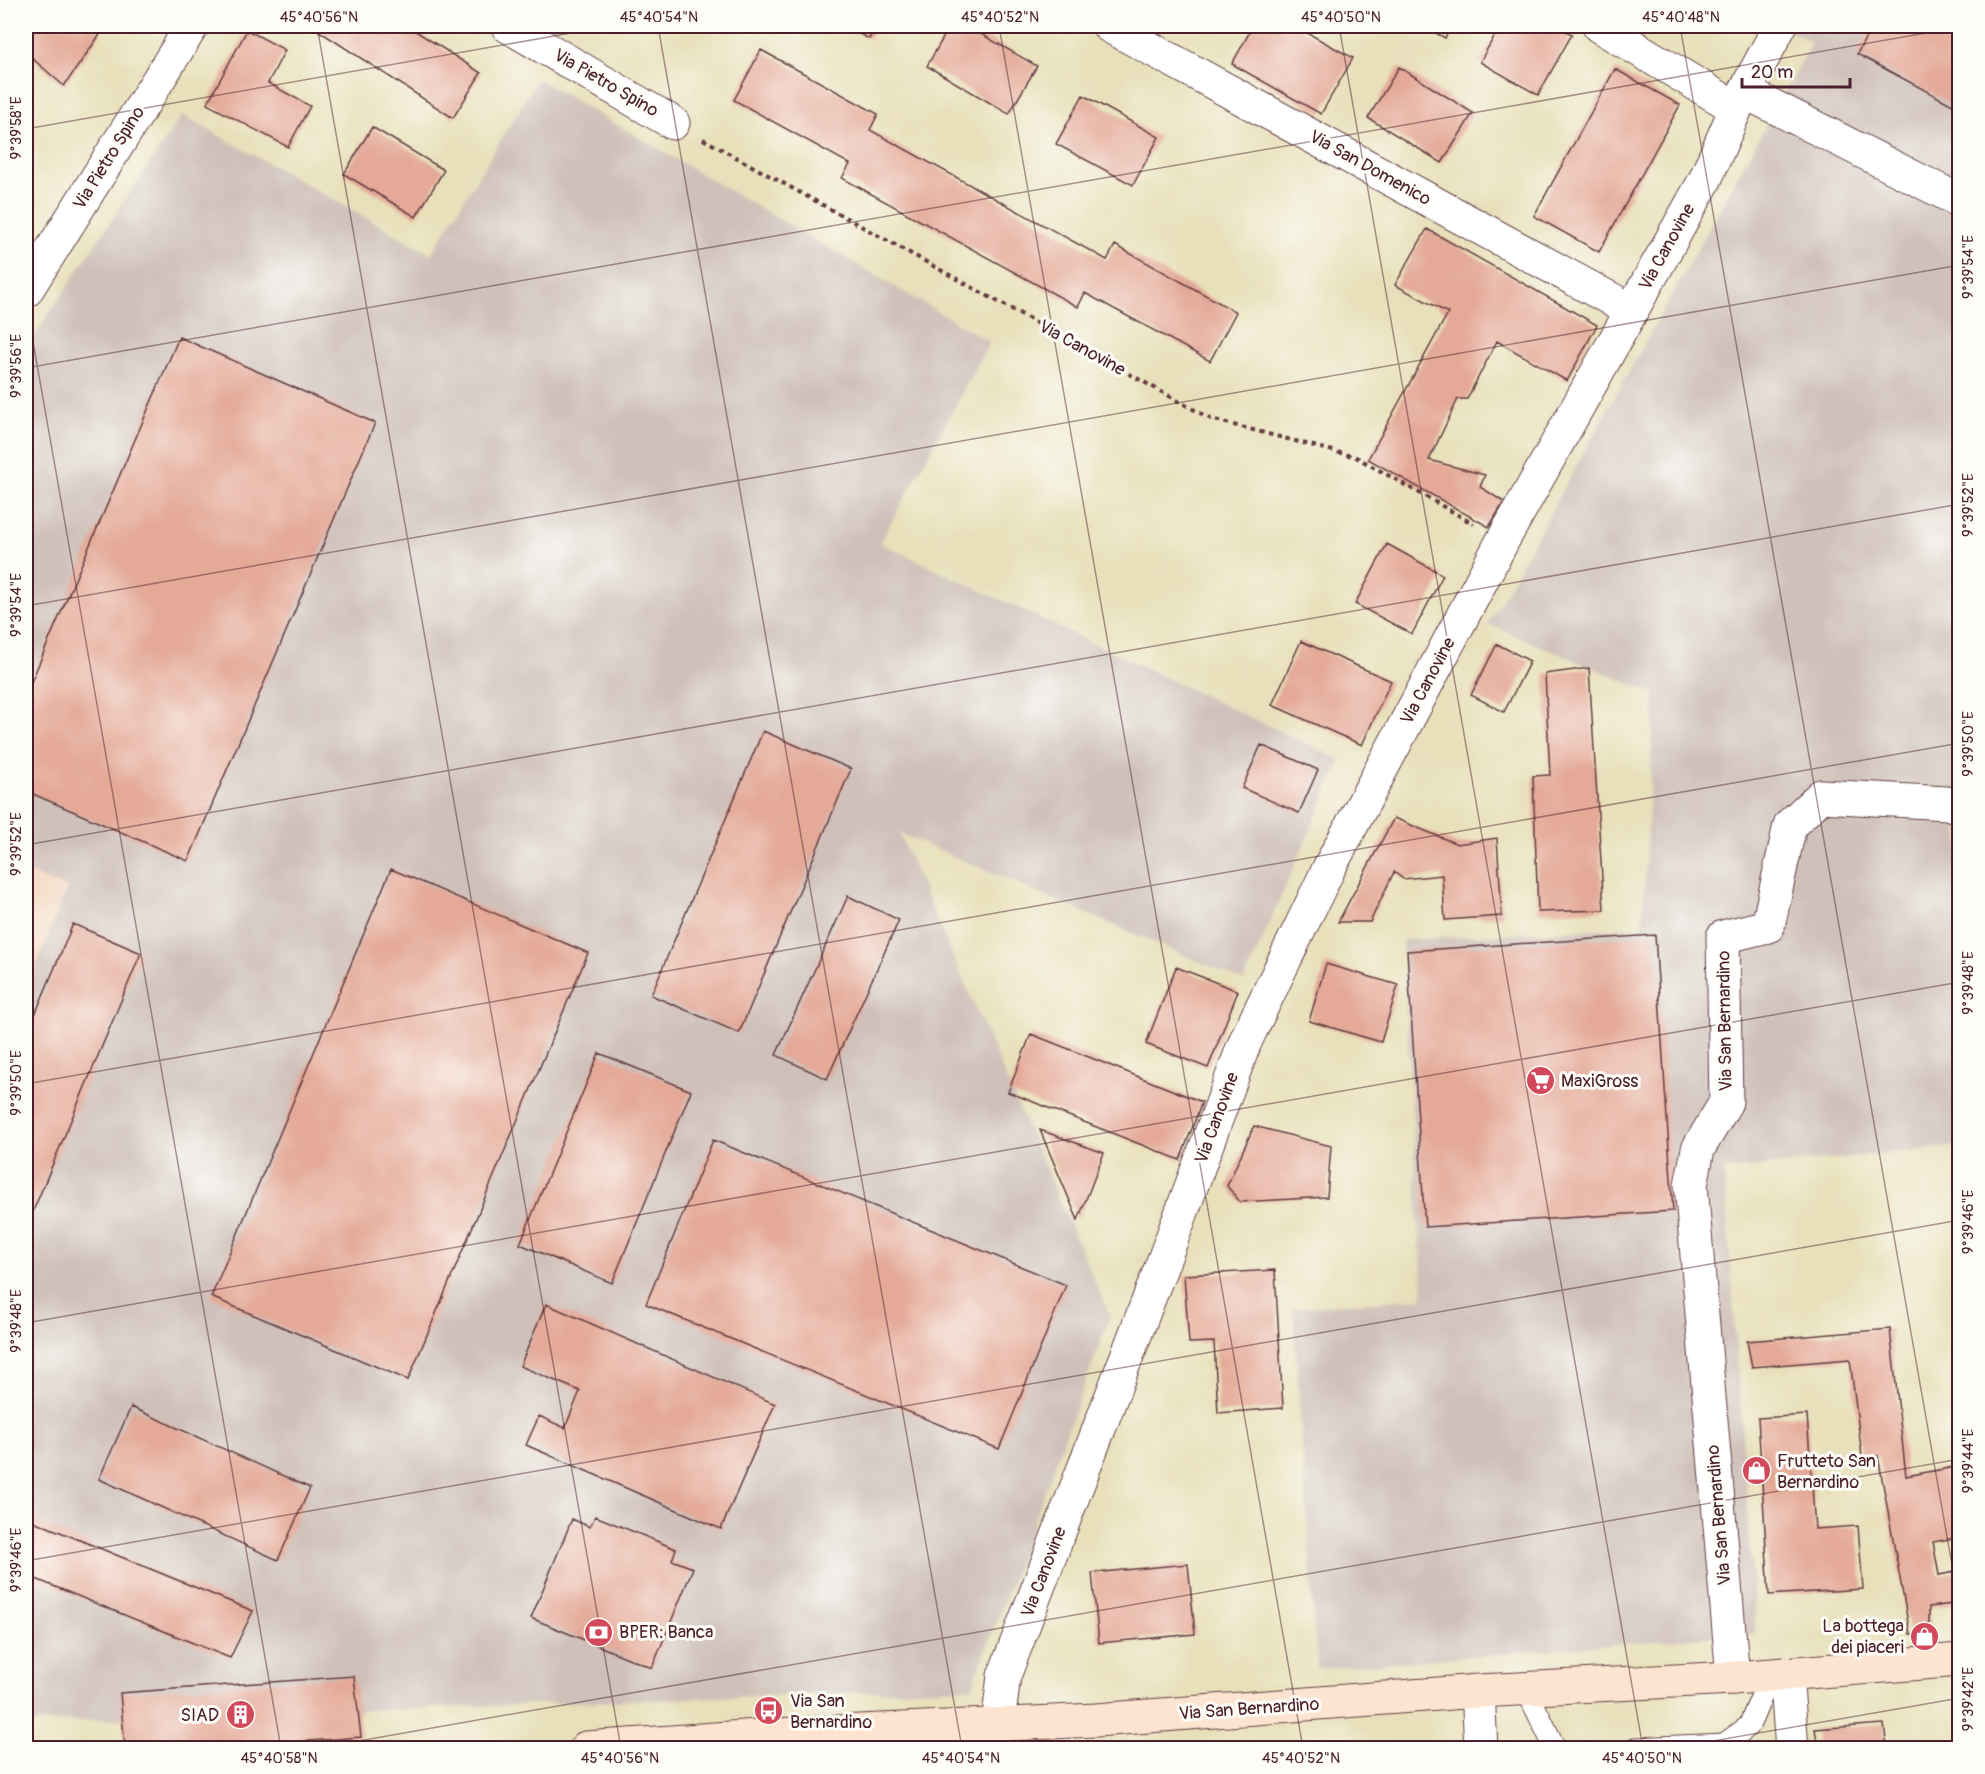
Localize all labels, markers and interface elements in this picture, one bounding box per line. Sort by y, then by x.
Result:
text: 45°40'56"N [280,8,358,27]
text: 45°40'54"N [620,8,698,27]
text: 45°40'52"N [961,8,1039,27]
text: 45°40'50"N [1301,8,1381,27]
text: 45°40'48"N [1642,8,1720,27]
street label: Via Pietro Spino [549,44,663,122]
scale bar [1742,51,1850,89]
text: 20 m [1751,61,1793,84]
text: 9°39'58"E [7,96,26,159]
street label: Via Pietro Spino [68,102,150,214]
street label: Via San Domenico [1305,125,1435,211]
street label: Via Canovine [1634,200,1700,294]
text: 9°39'54"E [1959,235,1978,299]
street label: Via Canovine [1035,315,1129,381]
text: 9°39'56"E [7,334,26,398]
text: 9°39'52"E [1959,473,1978,537]
text: 9°39'54"E [7,573,26,637]
street label: Via Canovine [1395,633,1461,729]
text: 9°39'50"E [1959,711,1978,777]
text: 9°39'52"E [7,812,26,876]
street label: Via San Bernardino [1712,950,1738,1092]
text: 9°39'48"E [1959,951,1978,1015]
text: 9°39'50"E [7,1050,26,1116]
supermarket icon: MaxiGross [1524,1065,1556,1097]
street label: Via Canovine [1190,1069,1244,1167]
place label: MaxiGross [1561,1070,1638,1093]
text: 9°39'46"E [1959,1189,1978,1254]
text: 9°39'48"E [7,1289,26,1353]
text: 9°39'44"E [1959,1428,1978,1493]
street label: Via San Bernardino [1701,1444,1737,1586]
place label: Frutteto San Bernardino [1777,1450,1876,1494]
shop icon: Frutteto San Bernardino [1740,1455,1772,1487]
street label: Via Canovine [1016,1523,1072,1621]
text: 9°39'46"E [7,1527,26,1592]
place label: La bottega dei piaceri [1822,1615,1904,1659]
bank icon: BPER: Banca [582,1616,614,1648]
shop icon: La bottega dei piaceri [1909,1620,1941,1652]
place label: BPER: Banca [619,1621,713,1644]
text: 9°39'42"E [1959,1667,1978,1731]
place label: Via San Bernardino [790,1690,873,1734]
street label: Via San Bernardino [1178,1693,1320,1725]
bus stop icon: Via San Bernardino [753,1695,785,1727]
building icon: SIAD [224,1699,256,1731]
place label: SIAD [180,1704,219,1727]
text: 45°40'58"N [240,1749,318,1768]
text: 45°40'56"N [581,1749,659,1768]
text: 45°40'54"N [922,1749,1000,1768]
text: 45°40'52"N [1262,1749,1340,1768]
text: 45°40'50"N [1602,1749,1682,1768]

